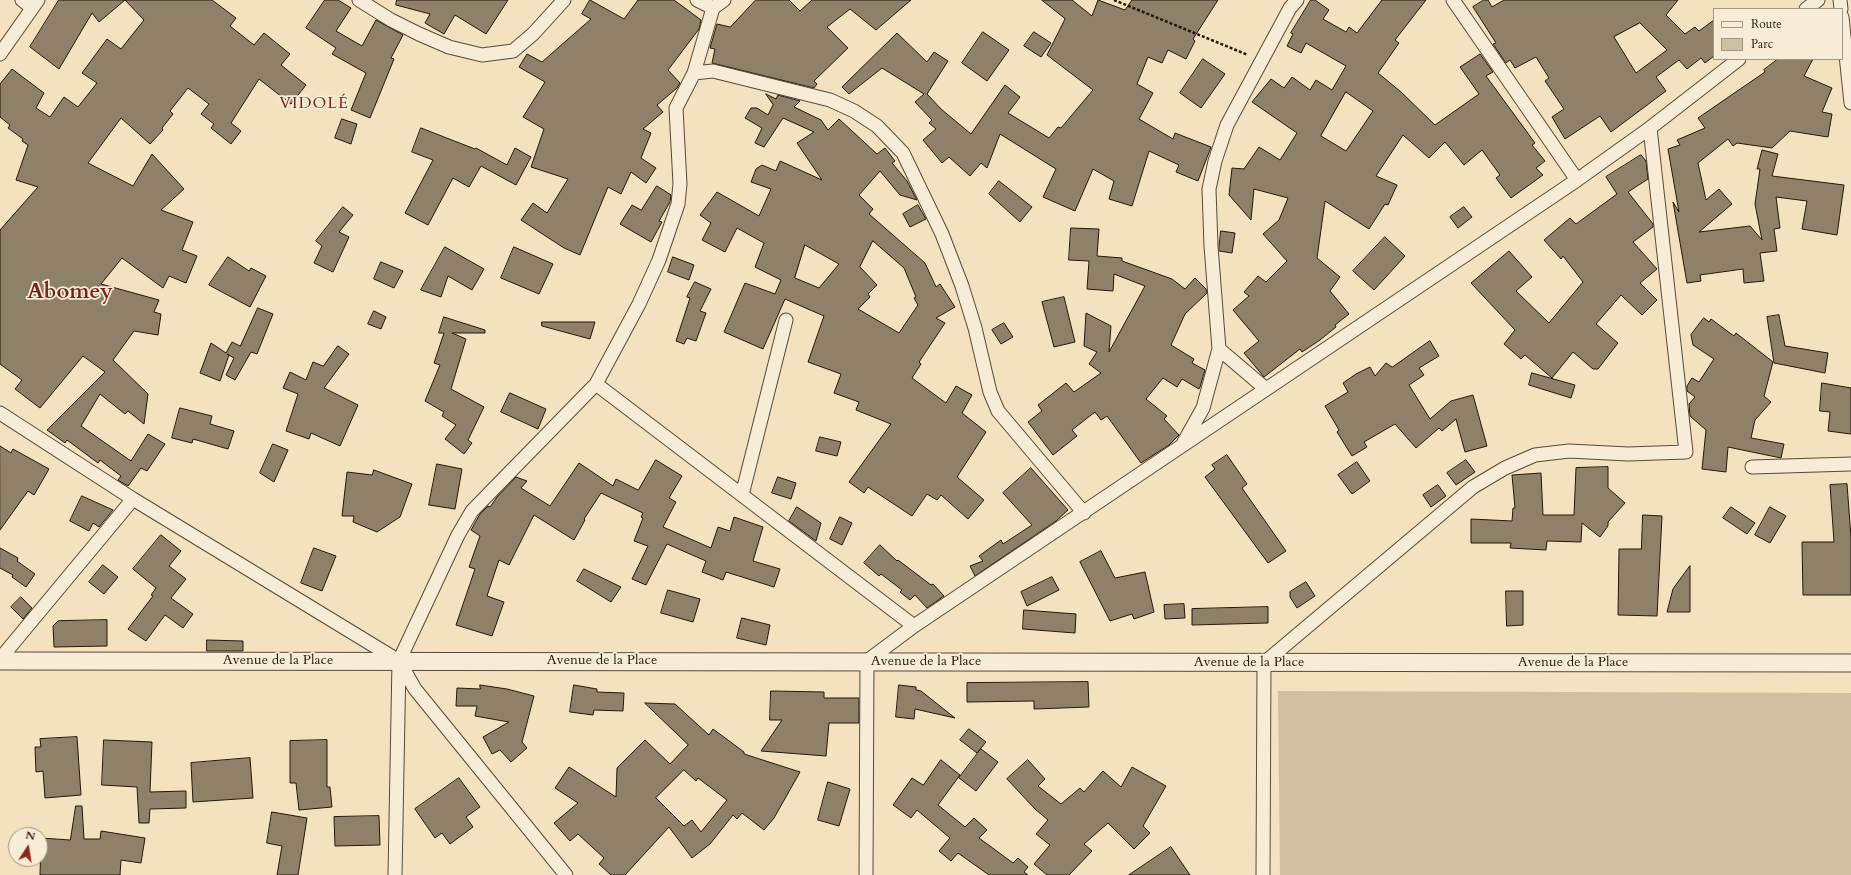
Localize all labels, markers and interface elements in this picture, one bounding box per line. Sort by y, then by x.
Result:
legend [1713,8,1843,60]
text: Route [1751,16,1782,32]
text: Parc [1751,36,1773,52]
district label: VIDOLÉ [279,94,349,114]
district label: Abomey [27,280,113,306]
street label: Avenue de la Place [223,653,333,669]
street label: Avenue de la Place [547,653,657,669]
street label: Avenue de la Place [871,654,981,670]
street label: Avenue de la Place [1194,655,1304,671]
street label: Avenue de la Place [1518,655,1628,671]
north arrow [8,827,48,867]
text: N [24,827,37,844]

